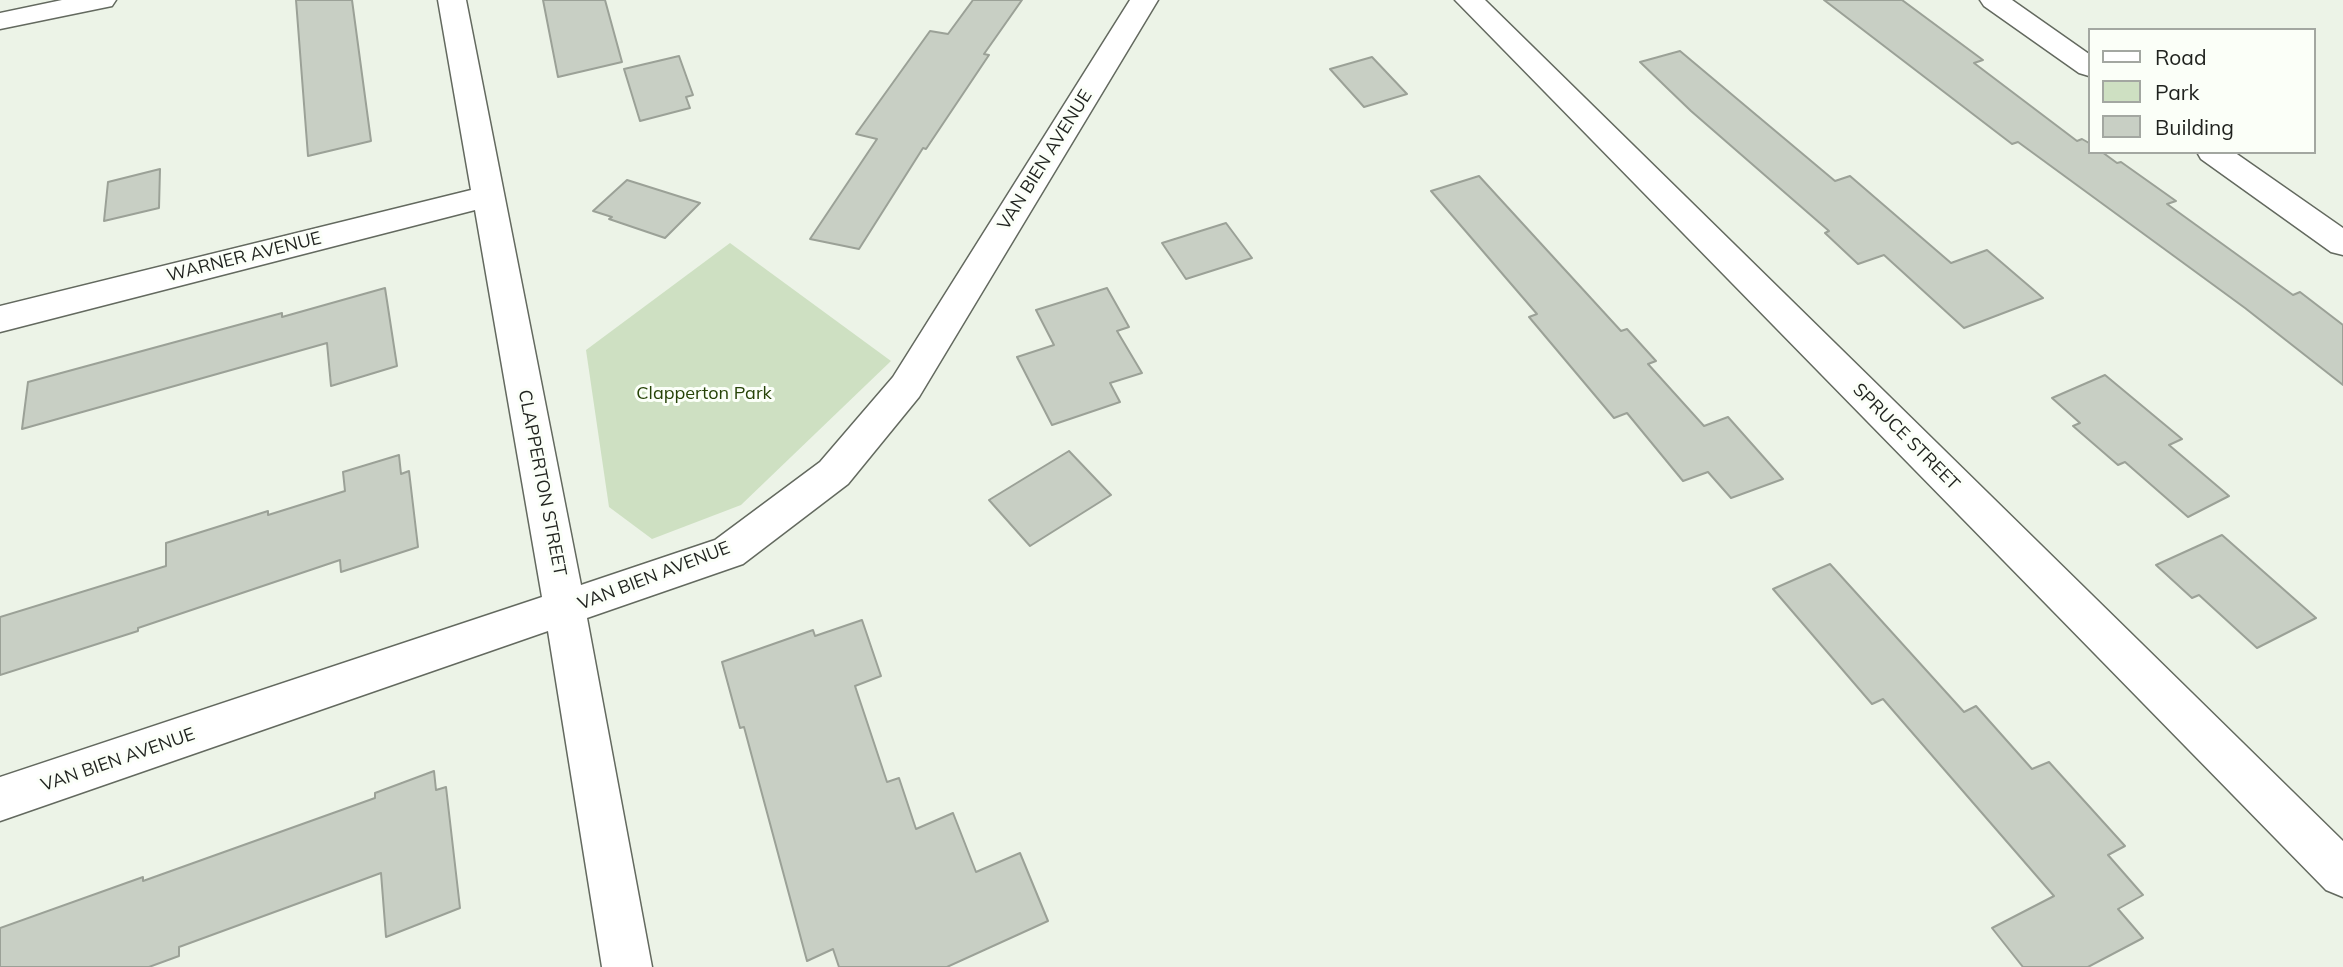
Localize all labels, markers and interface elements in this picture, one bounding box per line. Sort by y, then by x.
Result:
legend [2088,28,2315,154]
text: Road [2155,44,2206,70]
text: Park [2155,79,2199,105]
street label: VAN BIEN AVENUE [993,86,1097,234]
text: Building [2155,114,2234,140]
street label: WARNER AVENUE [165,227,323,287]
street label: SPRUCE STREET [1848,379,1964,495]
park label: Clapperton Park [636,383,772,405]
street label: CLAPPERTON STREET [513,388,571,578]
street label: VAN BIEN AVENUE [575,537,733,615]
street label: VAN BIEN AVENUE [38,724,198,796]

